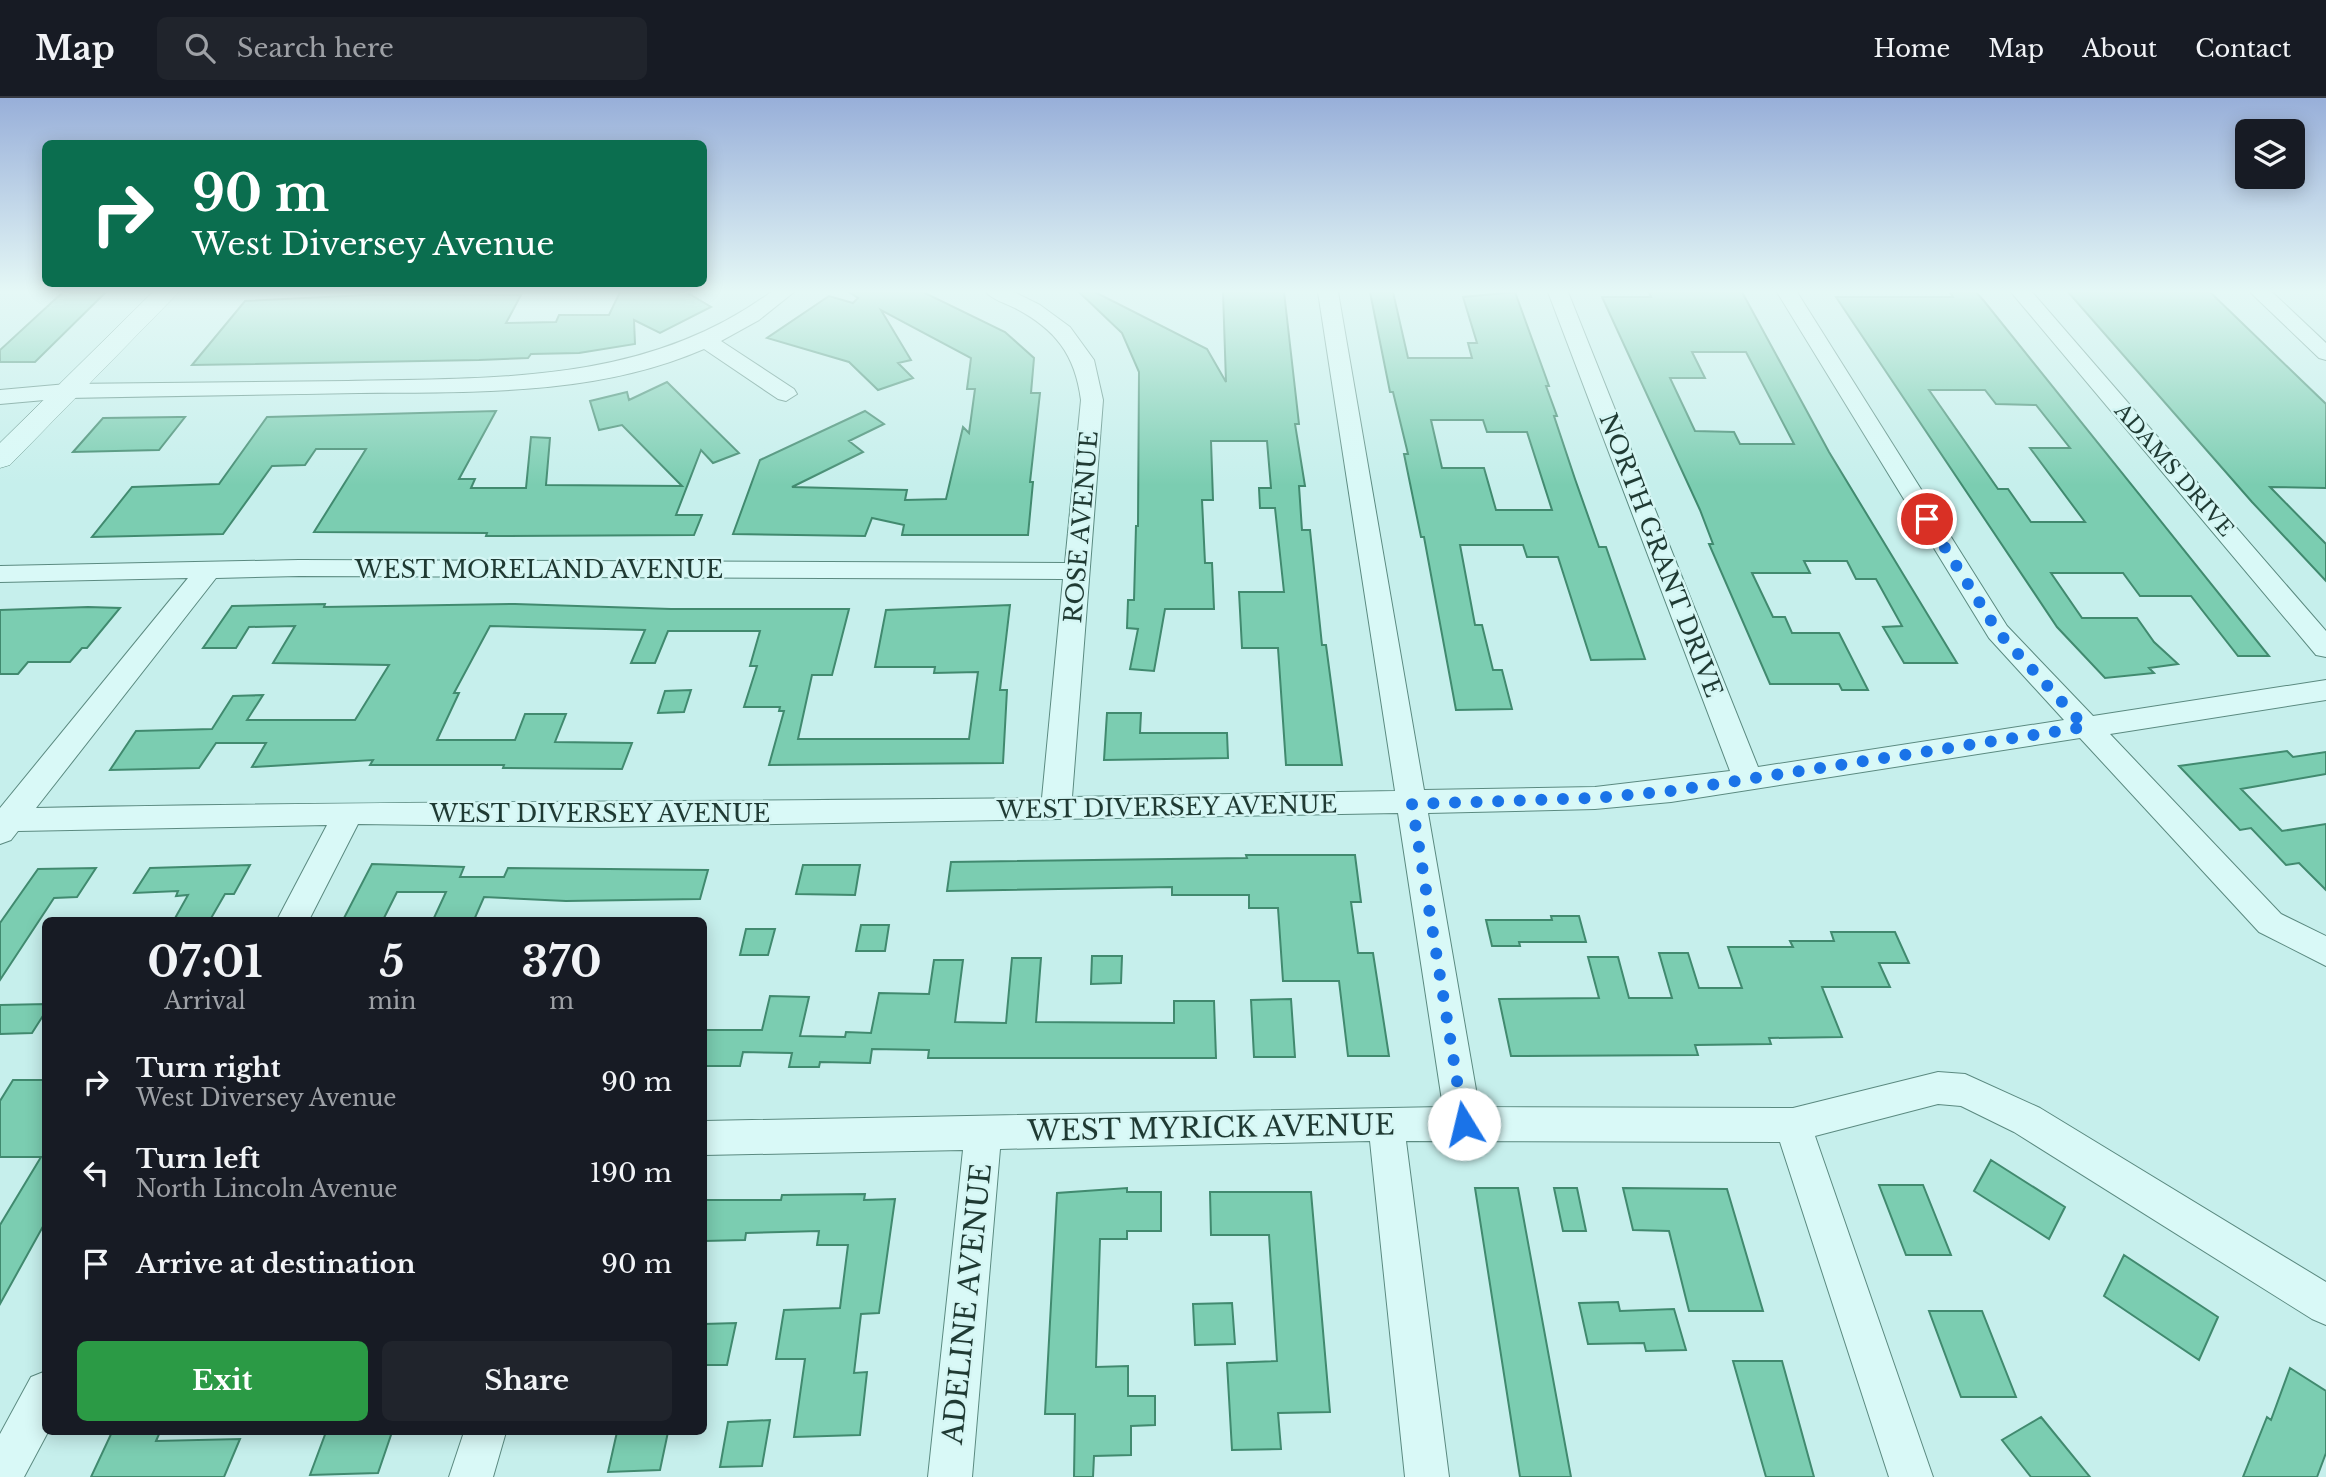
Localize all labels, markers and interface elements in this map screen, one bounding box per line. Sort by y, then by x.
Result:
search box [157,17,647,80]
text: Map [35,28,115,69]
icon: search [181,29,219,67]
text: Search here [237,32,394,64]
text: Home [1874,34,1950,63]
text: Map [1988,34,2044,63]
text: About [2082,34,2157,63]
text: Contact [2195,34,2291,63]
map controls [2235,119,2305,189]
button: layers [2235,119,2305,189]
text: 90 m [192,163,329,224]
icon: right [77,168,168,259]
text: West Diversey Avenue [192,224,554,264]
street label: ADAMS DRIVE [2108,397,2239,542]
street label: NORTH GRANT DRIVE [1593,409,1729,701]
street label: ROSE AVENUE [1058,430,1104,624]
pin [1897,489,1957,549]
icon: arrive [1908,500,1946,538]
street label: WEST MORELAND AVENUE [354,555,723,584]
street label: WEST DIVERSEY AVENUE [995,790,1338,824]
street label: WEST DIVERSEY AVENUE [429,799,770,828]
text: 07:01 [147,936,263,988]
text: 5 [380,936,405,988]
text: 370 [522,936,602,988]
text: Arrival [164,987,246,1015]
text: min [368,987,416,1015]
text: m [549,987,574,1015]
text: Turn right [136,1052,281,1084]
icon: right [77,1063,115,1101]
text: 90 m [601,1066,672,1098]
text: West Diversey Avenue [136,1084,397,1112]
position arrow [1427,1087,1501,1161]
street label: WEST MYRICK AVENUE [1026,1107,1395,1149]
text: Turn left [136,1143,260,1175]
icon: left [77,1154,115,1192]
text: 190 m [590,1157,672,1189]
street label: ADELINE AVENUE [935,1162,999,1447]
text: North Lincoln Avenue [136,1175,398,1203]
icon: arrive [77,1245,115,1283]
text: Arrive at destination [136,1248,416,1280]
text: 90 m [601,1248,672,1280]
button: Exit [77,1341,368,1421]
button: Share [382,1341,672,1421]

